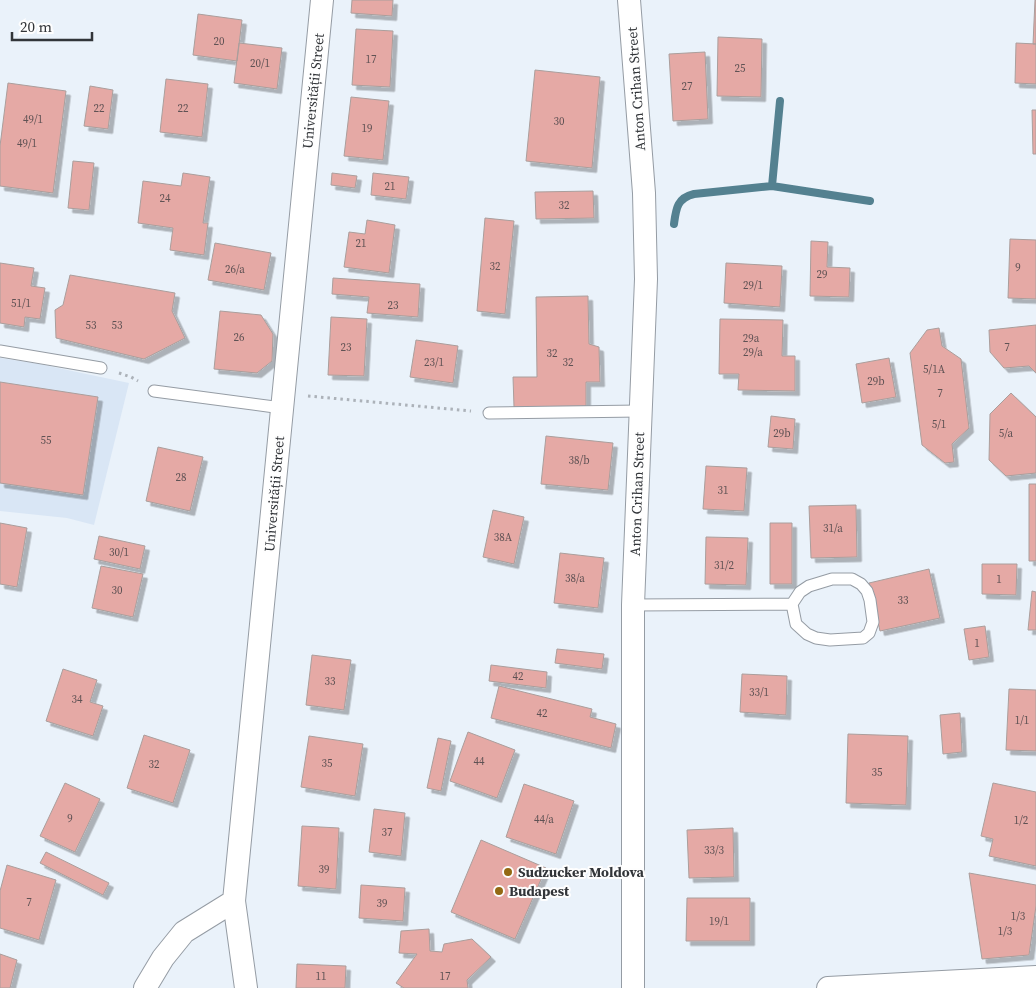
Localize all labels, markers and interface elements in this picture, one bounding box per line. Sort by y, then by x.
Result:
scale bar [12,10,92,42]
text: 20 m [20,16,52,37]
street label: Anton Crihan Street [622,26,650,152]
street label: Universității Street [297,32,329,150]
house number: 20 [214,34,225,49]
house number: 17 [366,52,377,67]
house number: 20/1 [250,56,270,71]
house number: 25 [735,61,746,76]
house number: 27 [682,79,693,94]
house number: 22 [94,101,105,116]
house number: 22 [178,101,189,116]
house number: 49/1 [23,112,43,127]
house number: 30 [554,114,565,129]
house number: 19 [362,121,373,136]
house number: 49/1 [17,136,37,151]
house number: 21 [385,179,396,194]
house number: 24 [160,191,171,206]
house number: 32 [559,198,570,213]
house number: 21 [356,236,367,251]
house number: 32 [490,259,501,274]
house number: 9 [1015,260,1021,275]
house number: 26/a [225,262,245,277]
house number: 29 [817,267,828,282]
house number: 29/1 [743,278,763,293]
house number: 51/1 [11,296,31,311]
house number: 23 [388,298,399,313]
house number: 53 [86,318,97,333]
house number: 53 [112,318,123,333]
house number: 26 [234,330,245,345]
house number: 29a [743,331,760,346]
house number: 23 [341,340,352,355]
house number: 7 [1004,340,1010,355]
house number: 29/a [743,345,763,360]
house number: 32 [547,346,558,361]
house number: 23/1 [424,355,444,370]
house number: 32 [563,355,574,370]
house number: 5/1A [923,362,946,377]
house number: 29b [867,374,885,389]
house number: 7 [937,386,943,401]
house number: 5/1 [932,417,946,432]
house number: 29b [773,426,791,441]
house number: 5/a [999,426,1014,441]
street label: Anton Crihan Street [625,431,649,556]
house number: 55 [41,433,52,448]
street label: Universității Street [259,435,289,553]
house number: 38/b [569,453,589,468]
house number: 28 [176,470,187,485]
house number: 31 [718,483,729,498]
house number: 31/a [823,521,843,536]
house number: 38A [494,530,513,545]
house number: 30/1 [109,545,129,560]
house number: 31/2 [714,558,735,573]
house number: 38/a [565,571,585,586]
house number: 1 [996,572,1002,587]
house number: 30 [112,583,123,598]
house number: 33 [898,593,909,608]
house number: 1 [974,636,980,651]
house number: 42 [513,669,524,684]
house number: 33 [325,674,336,689]
house number: 33/1 [749,685,769,700]
house number: 34 [72,692,83,707]
house number: 42 [537,706,548,721]
house number: 1/1 [1015,713,1029,728]
house number: 44 [474,754,485,769]
house number: 35 [322,756,333,771]
house number: 32 [149,757,160,772]
house number: 35 [872,765,883,780]
house number: 9 [67,811,73,826]
house number: 44/a [534,812,554,827]
house number: 1/2 [1014,813,1029,828]
house number: 37 [382,825,393,840]
house number: 33/3 [704,843,725,858]
house number: 39 [319,862,330,877]
place label: Sudzucker Moldova [518,862,645,882]
marker: Sudzucker Moldova [502,866,514,878]
place label: Budapest [509,881,570,901]
marker: Budapest [493,885,505,897]
house number: 7 [26,895,32,910]
house number: 39 [377,896,388,911]
house number: 1/3 [1011,909,1026,924]
house number: 19/1 [709,914,729,929]
house number: 1/3 [998,924,1013,939]
house number: 11 [316,969,327,984]
house number: 17 [440,969,451,984]

